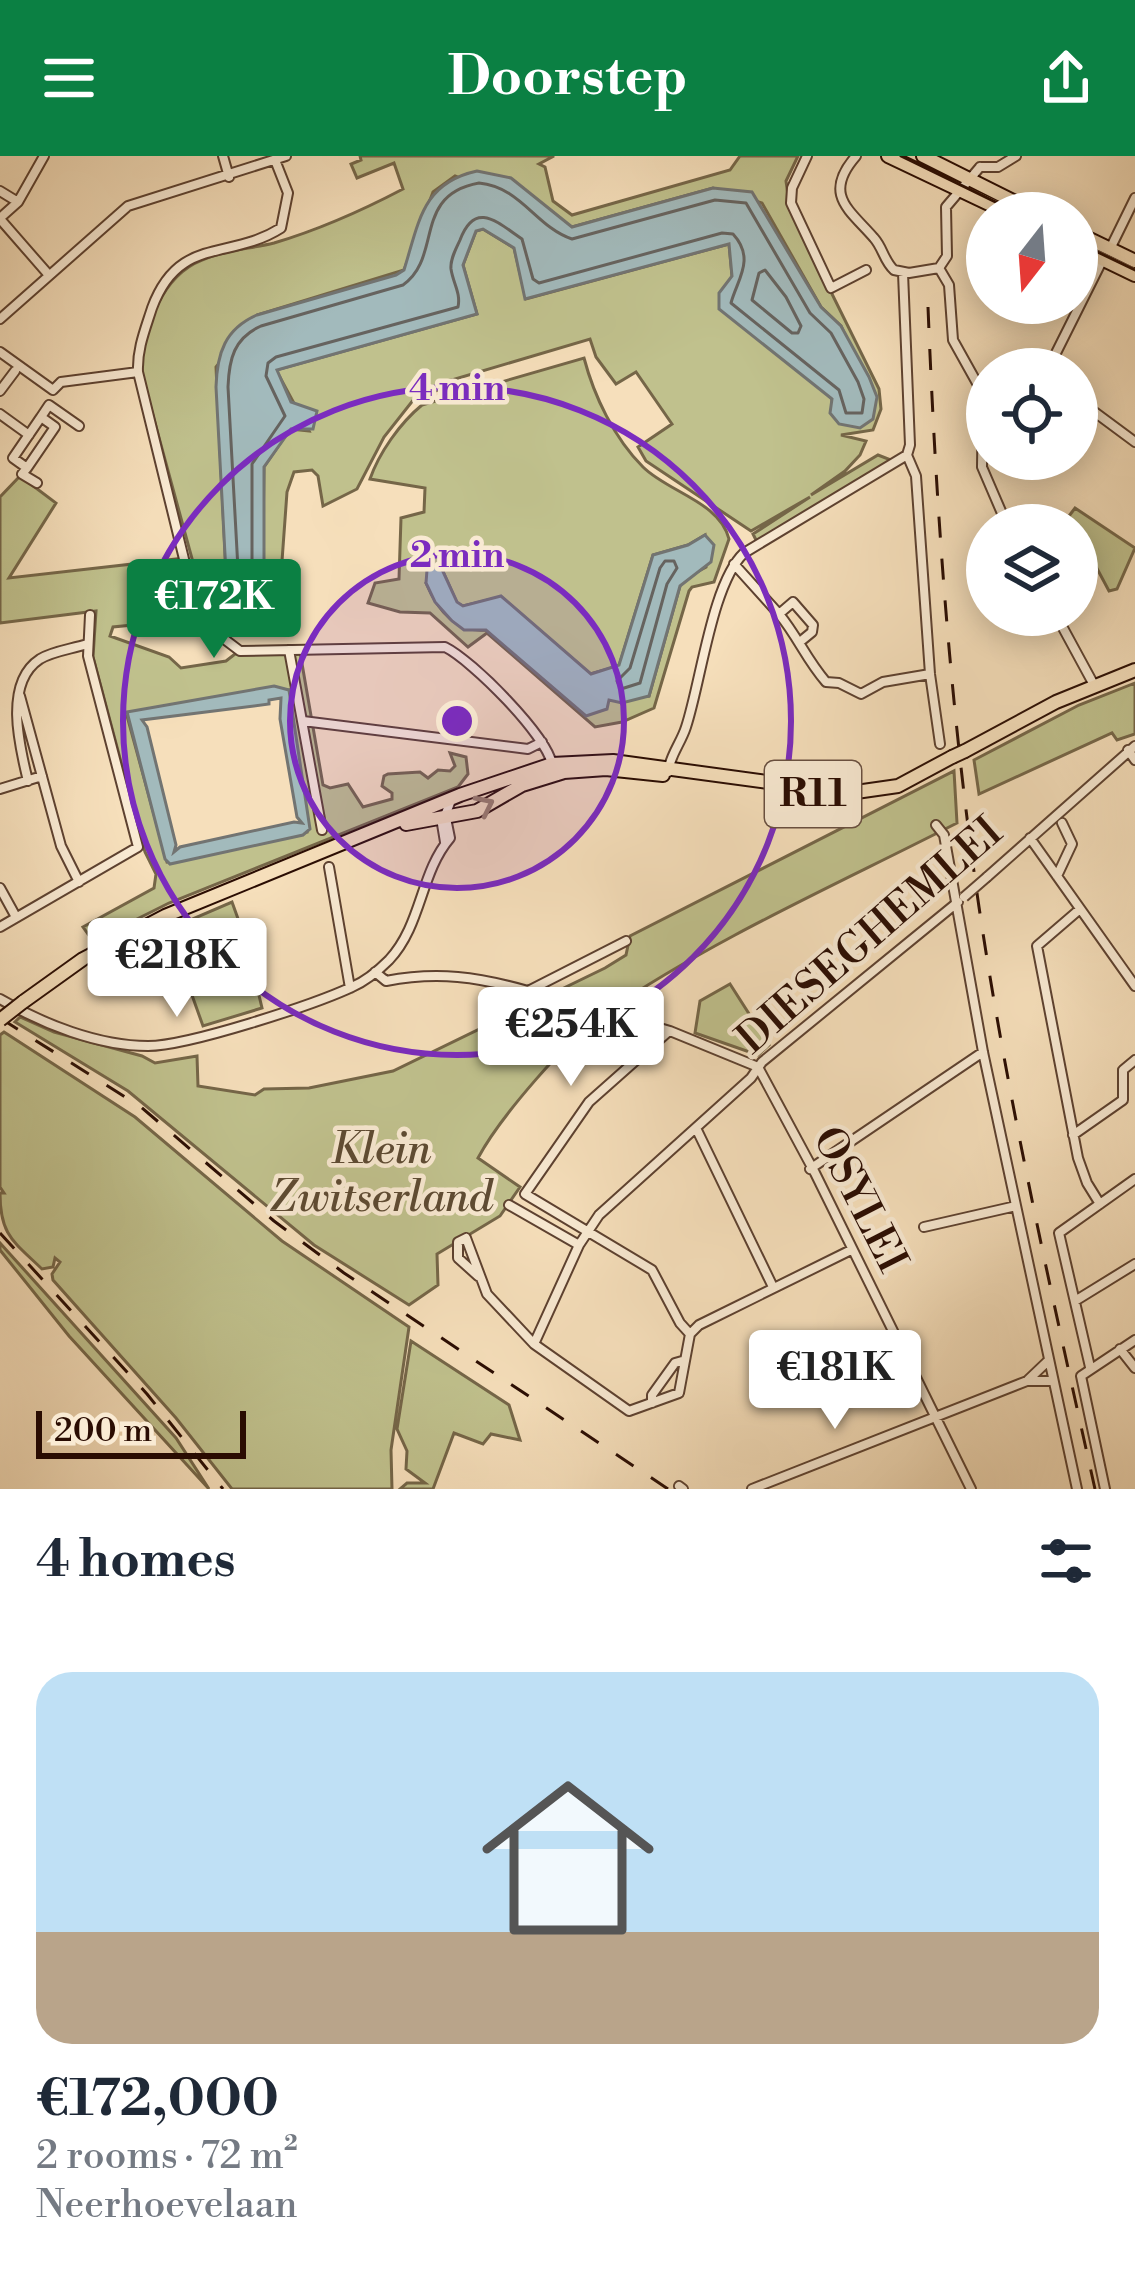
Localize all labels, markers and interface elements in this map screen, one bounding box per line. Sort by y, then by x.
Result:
text: Doorstep [447,44,688,112]
icon: menu [36,45,102,111]
icon: share [1033,45,1099,111]
north arrow [966,192,1098,324]
map controls [966,192,1098,636]
button: locate [966,348,1098,480]
text: 4 min [409,367,505,412]
button: layers [966,504,1098,636]
text: 2 min [410,534,504,579]
pin: €172K [130,559,298,661]
text: €172K [154,573,274,622]
centre of rings [436,700,478,742]
road number: R11 [765,761,861,827]
one-way arrow [473,796,494,819]
street label: DIESEGHEMLEI [726,806,1014,1066]
pin: €218K [93,918,261,1020]
text: €218K [115,932,239,981]
pin: €254K [487,987,655,1089]
text: €254K [505,1001,637,1050]
street label: OSYLEI [800,1118,918,1282]
park label: Klein Zwitserland [270,1124,495,1225]
pin: €181K [751,1330,919,1432]
text: €181K [776,1344,894,1393]
scale bar [36,1405,246,1458]
text: 200 m [54,1411,152,1452]
icon: filters [1033,1528,1099,1594]
text: 4 homes [36,1529,236,1593]
icon: home [460,1750,676,1966]
text: €172,000 [36,2068,279,2132]
text: 2 rooms · 72 m² [36,2132,298,2181]
text: Neerhoevelaan [36,2181,298,2230]

